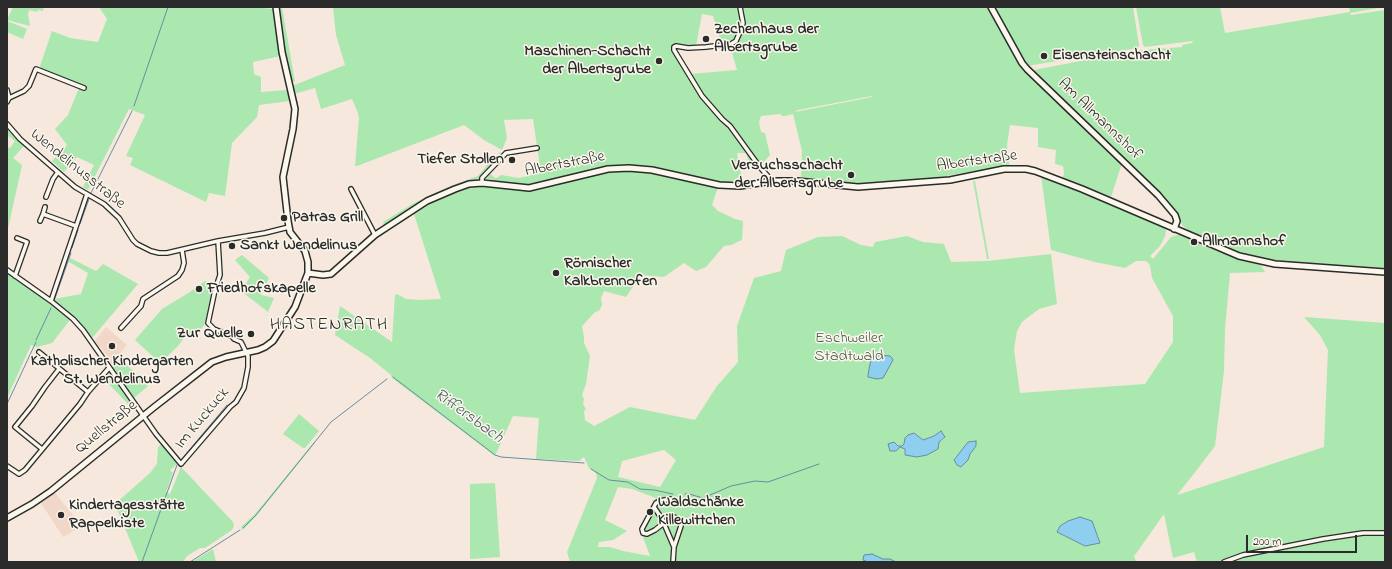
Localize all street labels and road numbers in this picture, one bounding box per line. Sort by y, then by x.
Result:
street label: Am Allmannshof [1053,75,1145,165]
street label: Wendelinusstraße [26,126,128,214]
street label: Albertstraße [935,147,1019,177]
street label: Albertstraße [523,148,607,182]
street label: Im Kuckuck [172,384,234,454]
street label: Quellstraße [72,397,142,459]

